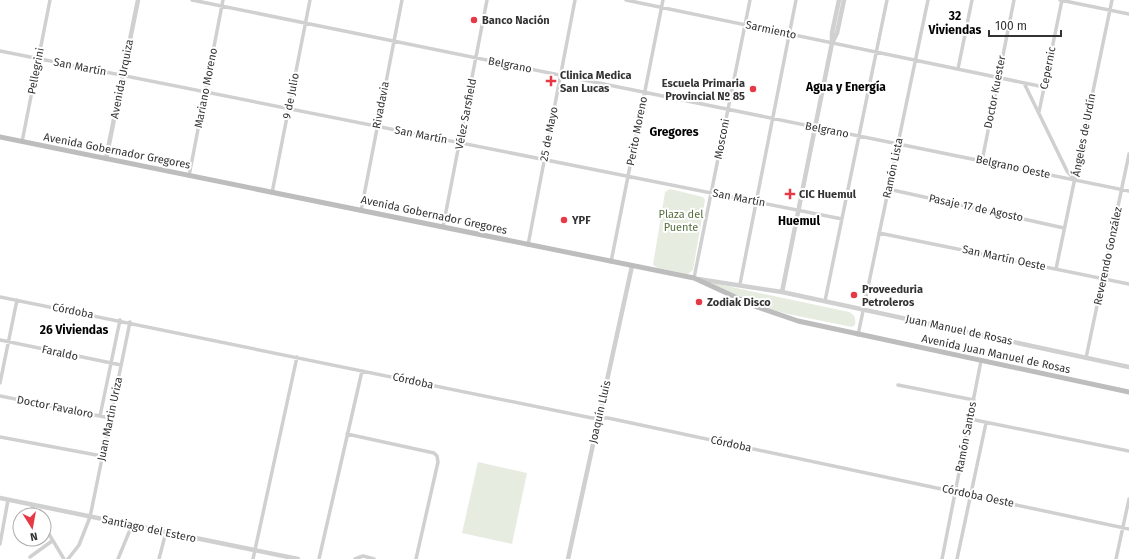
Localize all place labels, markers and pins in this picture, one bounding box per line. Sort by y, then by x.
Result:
place label: Banco Nación [482,14,550,27]
marker: Banco Nación [469,15,479,25]
place label: Clinica Medica San Lucas [560,69,631,95]
marker: Clinica Medica San Lucas [545,75,557,87]
place label: Escuela Primaria Provincial Nº 85 [662,77,745,103]
marker: Escuela Primaria Provincial Nº 85 [748,84,758,94]
marker: CIC Huemul [784,188,796,200]
place label: CIC Huemul [799,188,857,201]
place label: YPF [571,214,591,227]
marker: YPF [559,215,569,225]
place label: Proveeduria Petroleros [862,283,923,309]
marker: Proveeduria Petroleros [849,290,859,300]
place label: Zodiak Disco [707,296,771,309]
marker: Zodiak Disco [694,297,704,307]

